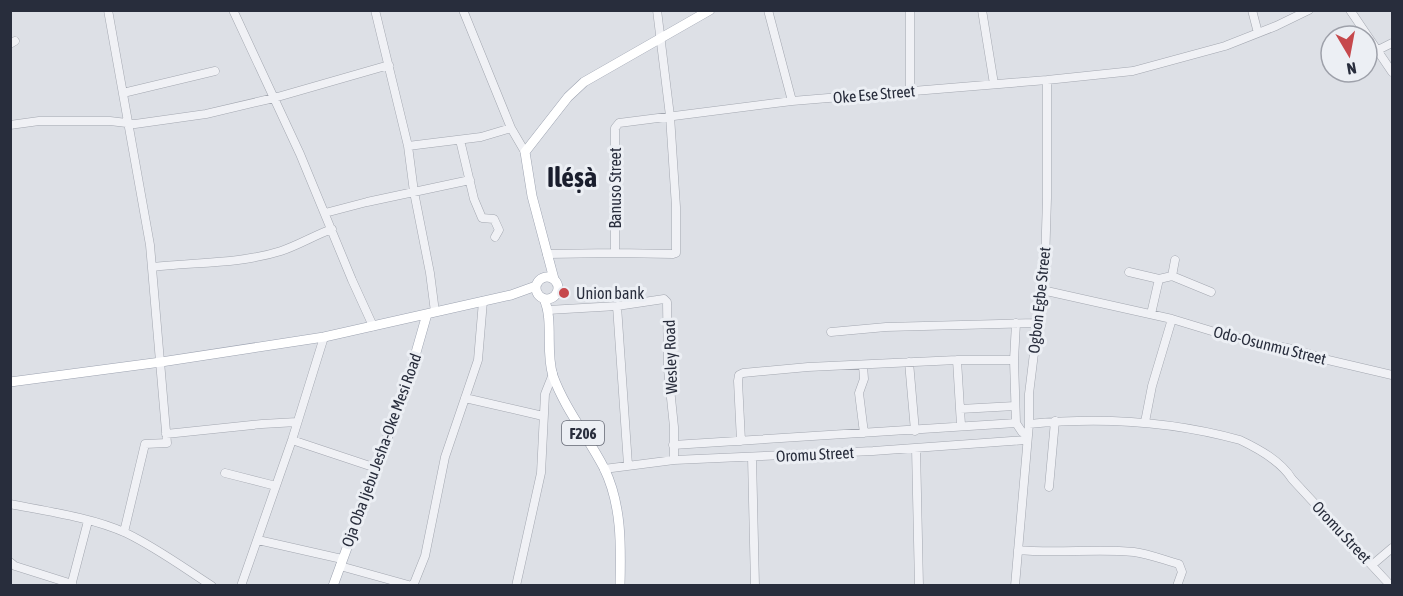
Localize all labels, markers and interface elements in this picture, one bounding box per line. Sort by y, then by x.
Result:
north arrow [1319,24,1379,84]
text: N [1345,59,1358,78]
street label: Oke Ese Street [832,81,916,107]
street label: Banuso Street [606,147,624,228]
district label: Iléṣà [547,161,597,193]
street label: Ogbon Egbe Street [1024,245,1055,354]
place label: Union bank [576,284,644,302]
marker: Union bank [557,286,571,300]
street label: Wesley Road [660,319,681,395]
street label: Odo-Osunmu Street [1212,322,1329,368]
street label: Oja Oba Ijebu Jesha-Oke Mesi Road [338,351,425,550]
road number: F206 [562,421,604,445]
street label: Oromu Street [776,443,855,465]
street label: Oromu Street [1309,497,1375,567]

